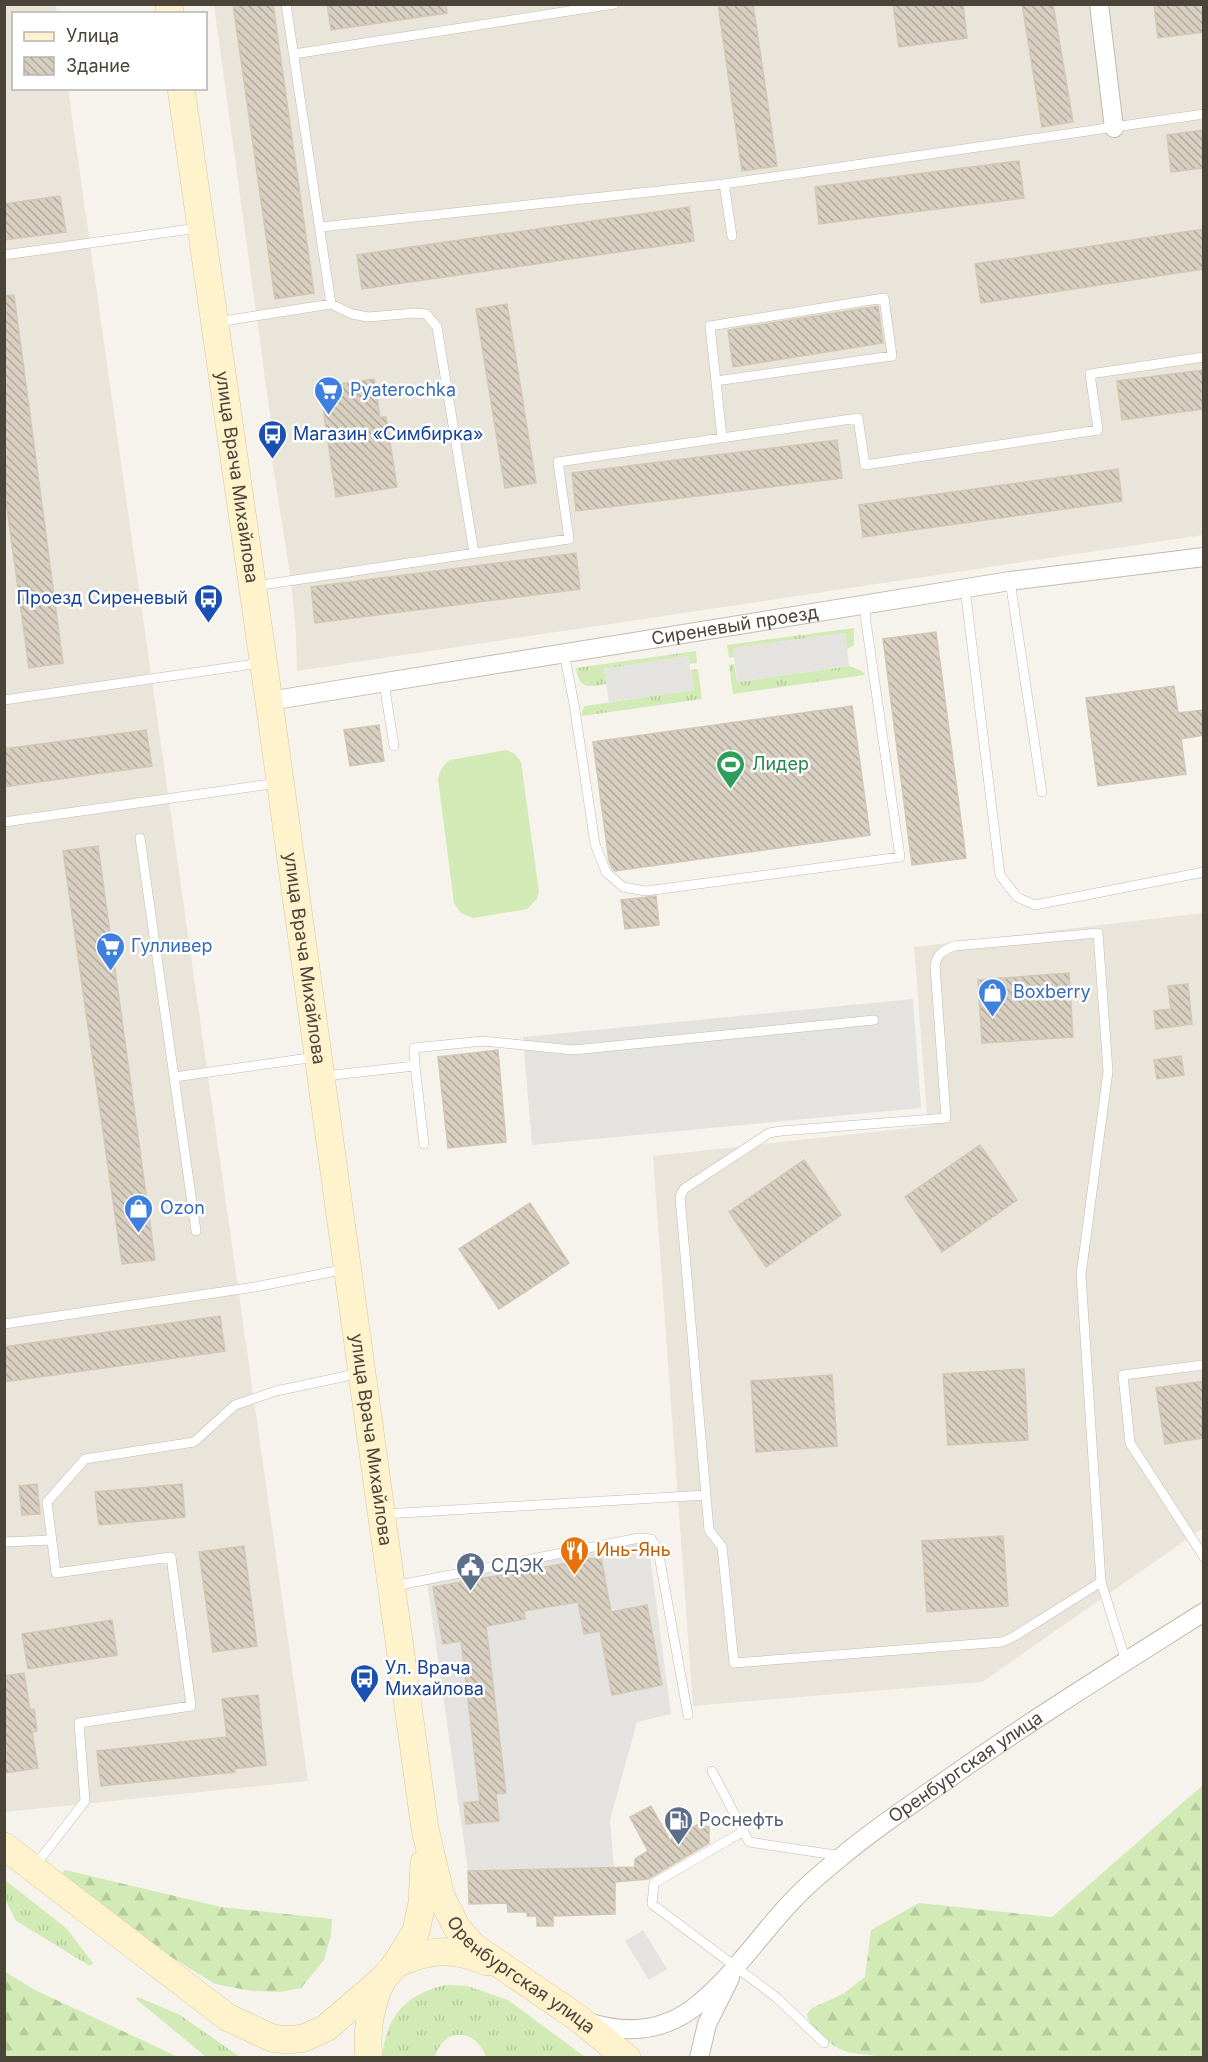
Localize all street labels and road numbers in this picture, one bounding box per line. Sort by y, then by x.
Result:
street label: улица Врача Михайлова [212,370,263,584]
street label: Сиреневый проезд [650,601,820,649]
street label: улица Врача Михайлова [280,851,330,1066]
street label: улица Врача Михайлова [347,1332,397,1547]
street label: Оренбургская улица [884,1707,1046,1827]
street label: Оренбургская улица [443,1913,599,2038]

